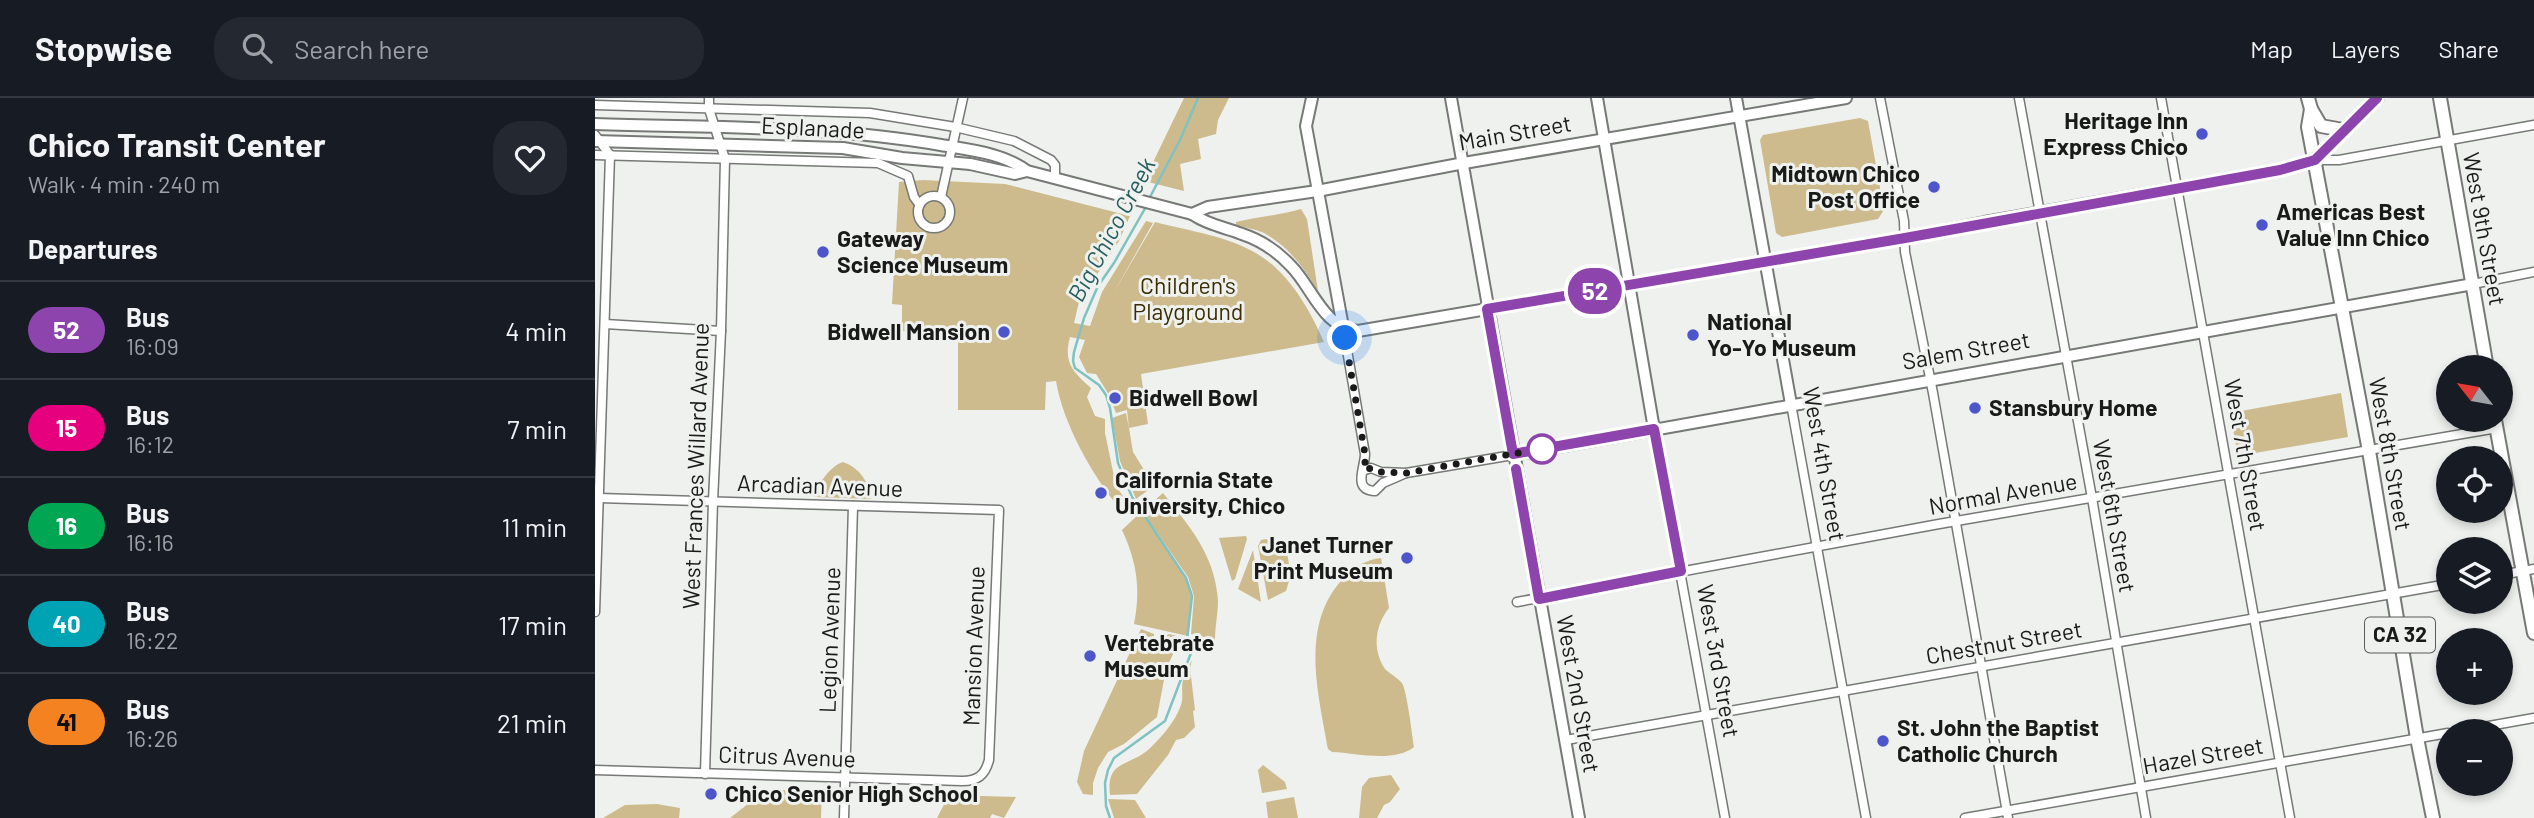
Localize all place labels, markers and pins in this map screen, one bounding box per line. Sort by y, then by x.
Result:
place label: Heritage Inn Express Chico [2043,106,2188,160]
marker: Heritage Inn Express Chico [2194,126,2210,142]
place label: Midtown Chico Post Office [1771,159,1920,213]
marker: Midtown Chico Post Office [1926,179,1942,195]
place label: Americas Best Value Inn Chico [2276,197,2430,251]
marker: Americas Best Value Inn Chico [2254,217,2270,233]
place label: Gateway Science Museum [837,224,1008,278]
marker: Gateway Science Museum [815,244,831,260]
place label: National Yo-Yo Museum [1707,307,1856,361]
place label: Bidwell Mansion [827,317,990,345]
marker: Bidwell Mansion [996,324,1012,340]
marker: National Yo-Yo Museum [1685,327,1701,343]
place label: Bidwell Bowl [1129,383,1258,411]
marker: Bidwell Bowl [1107,390,1123,406]
place label: Stansbury Home [1989,393,2157,421]
marker: Stansbury Home [1967,400,1983,416]
unlabelled marker [1527,434,1557,464]
place label: California State University, Chico [1115,465,1285,519]
marker: California State University, Chico [1093,485,1109,501]
place label: Janet Turner Print Museum [1254,530,1393,584]
marker: Janet Turner Print Museum [1399,550,1415,566]
place label: Vertebrate Museum [1104,628,1214,682]
marker: Vertebrate Museum [1082,648,1098,664]
place label: St. John the Baptist Catholic Church [1897,713,2099,767]
marker: St. John the Baptist Catholic Church [1875,733,1891,749]
place label: Chico Senior High School [725,779,978,807]
marker: Chico Senior High School [703,786,719,802]

